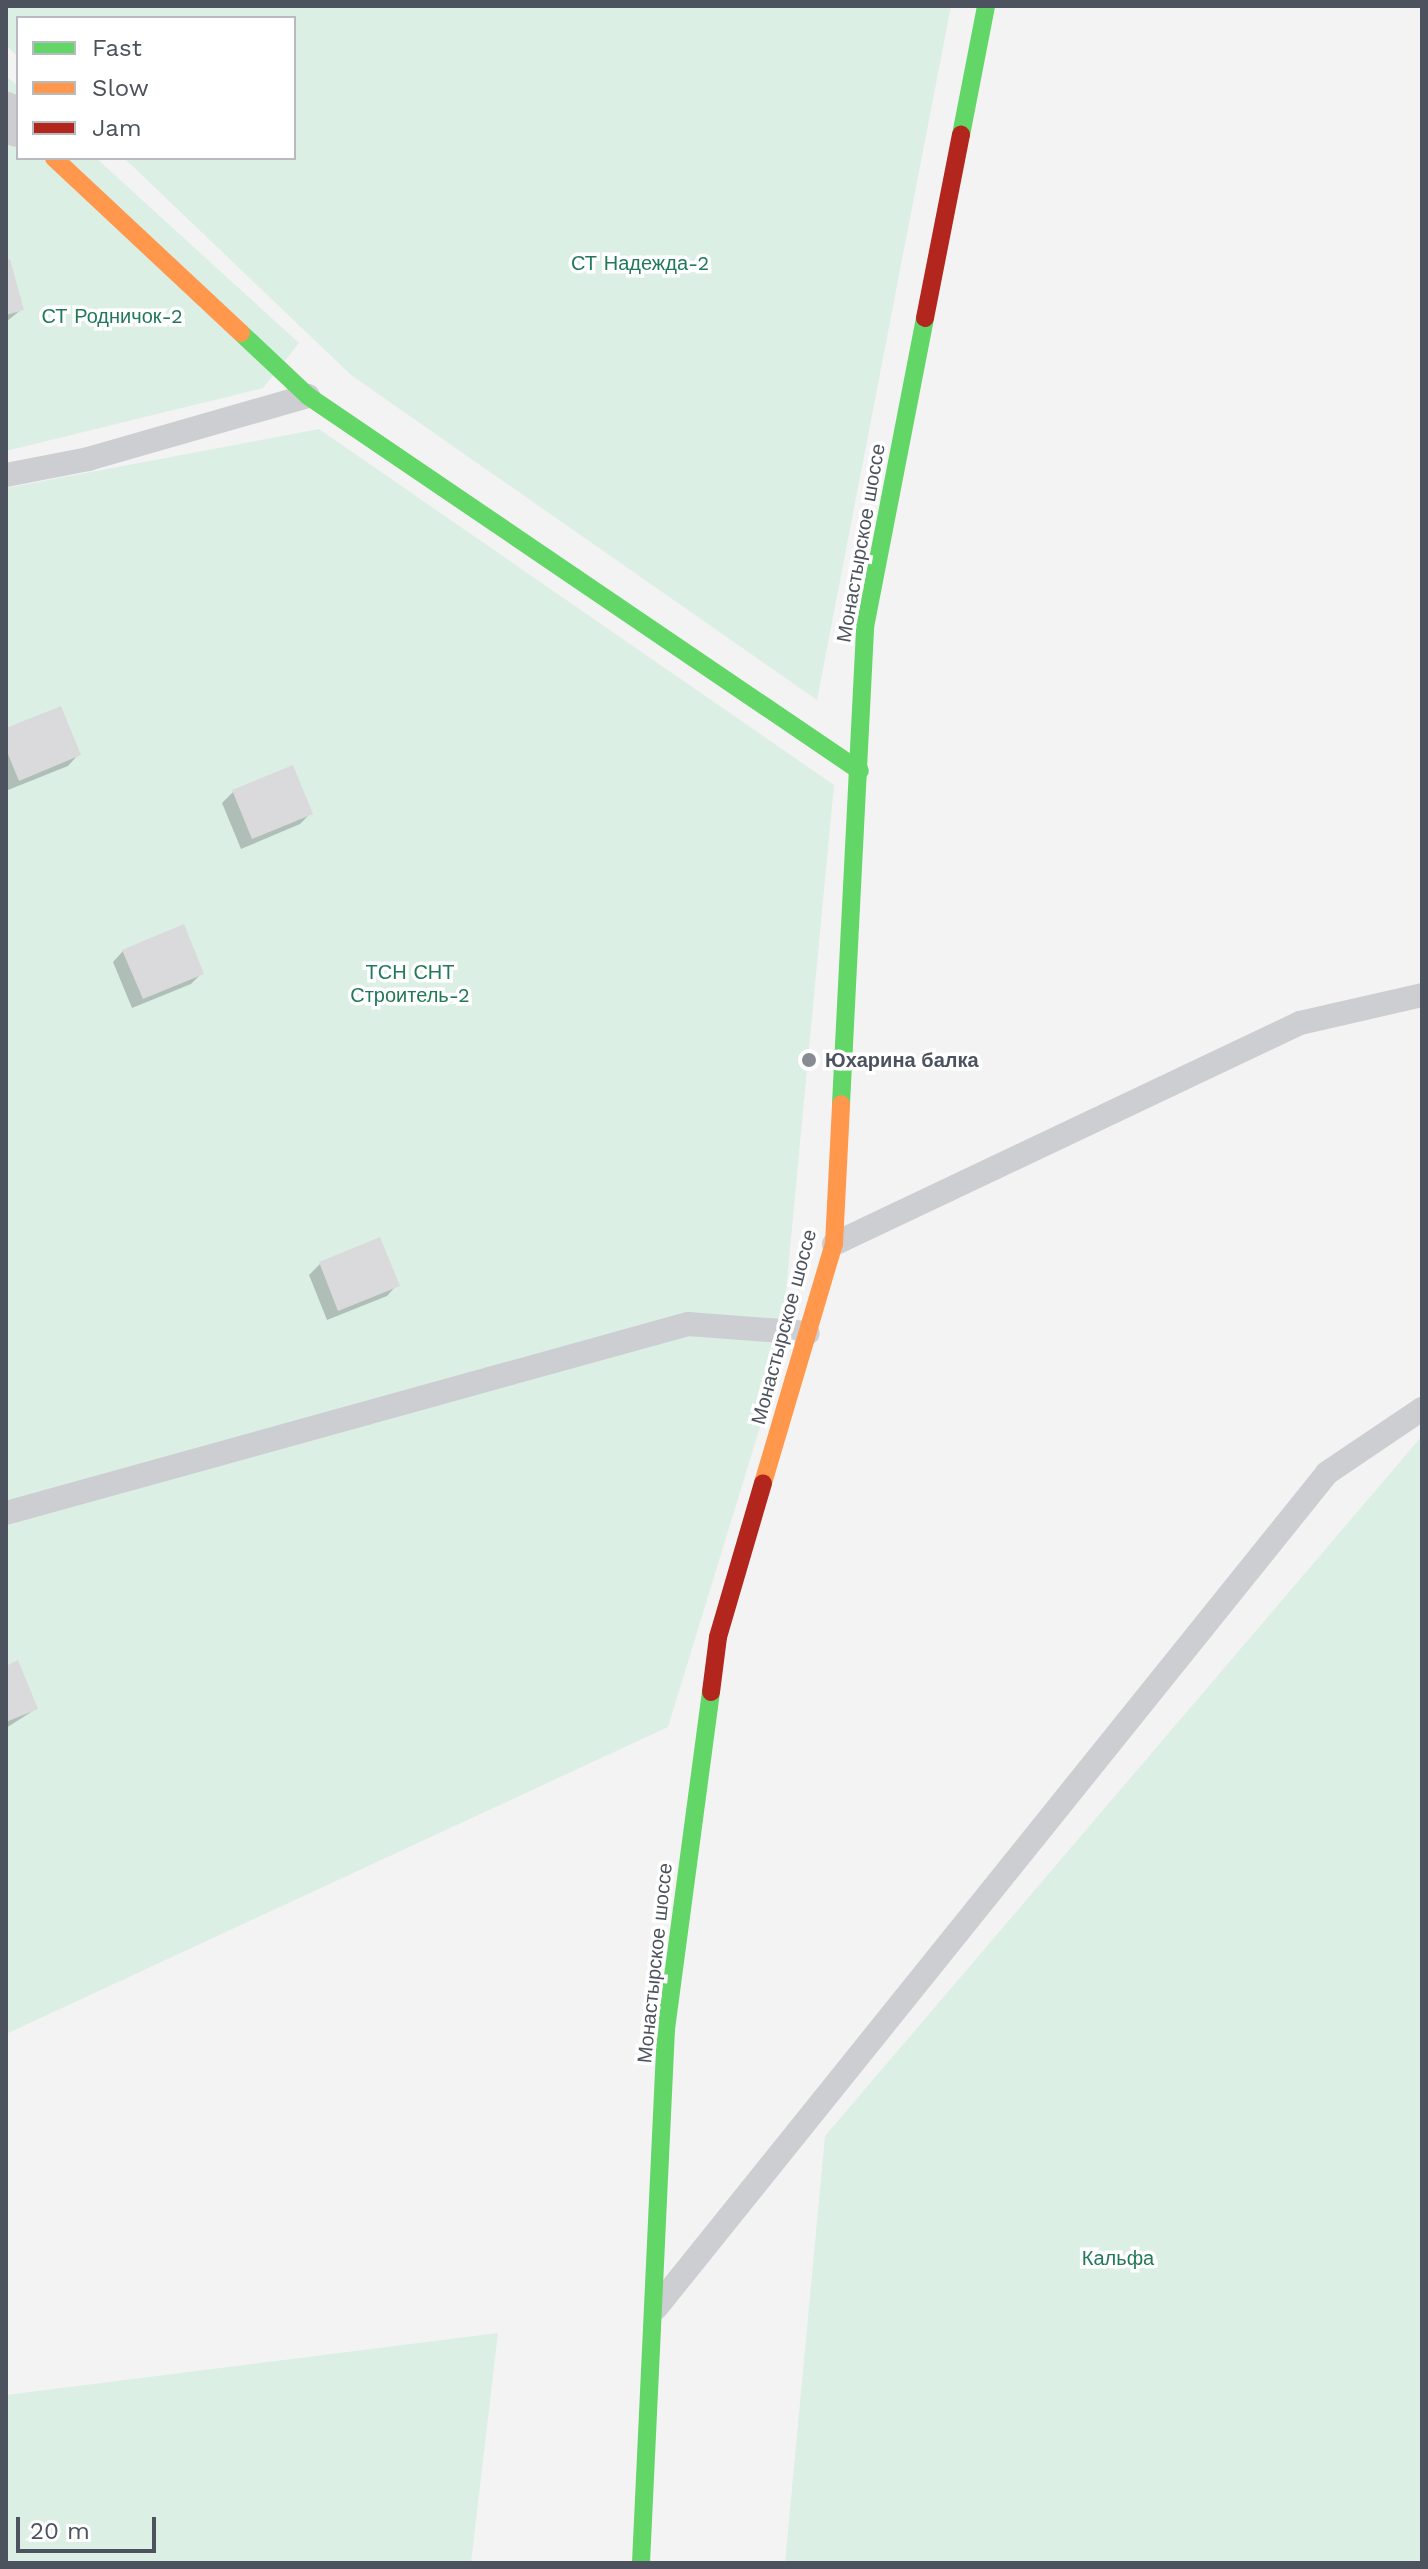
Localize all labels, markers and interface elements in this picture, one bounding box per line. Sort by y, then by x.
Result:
legend [16,16,296,160]
text: Fast [92,34,142,62]
text: Slow [92,74,149,102]
text: Jam [92,114,142,142]
park label: СТ Надежда-2 [571,251,709,275]
park label: СТ Родничок-2 [41,304,183,328]
street label: Монастырское шоссе [832,442,890,644]
park label: ТСН СНТ Строитель-2 [350,960,470,1007]
place label: Юхарина балка [825,1048,979,1072]
marker: Юхарина балка [800,1051,818,1069]
street label: Монастырское шоссе [746,1227,822,1427]
street label: Монастырское шоссе [633,1862,677,2064]
park label: Кальфа [1082,2246,1154,2270]
scale bar [20,2501,160,2551]
text: 20 m [30,2517,90,2545]

